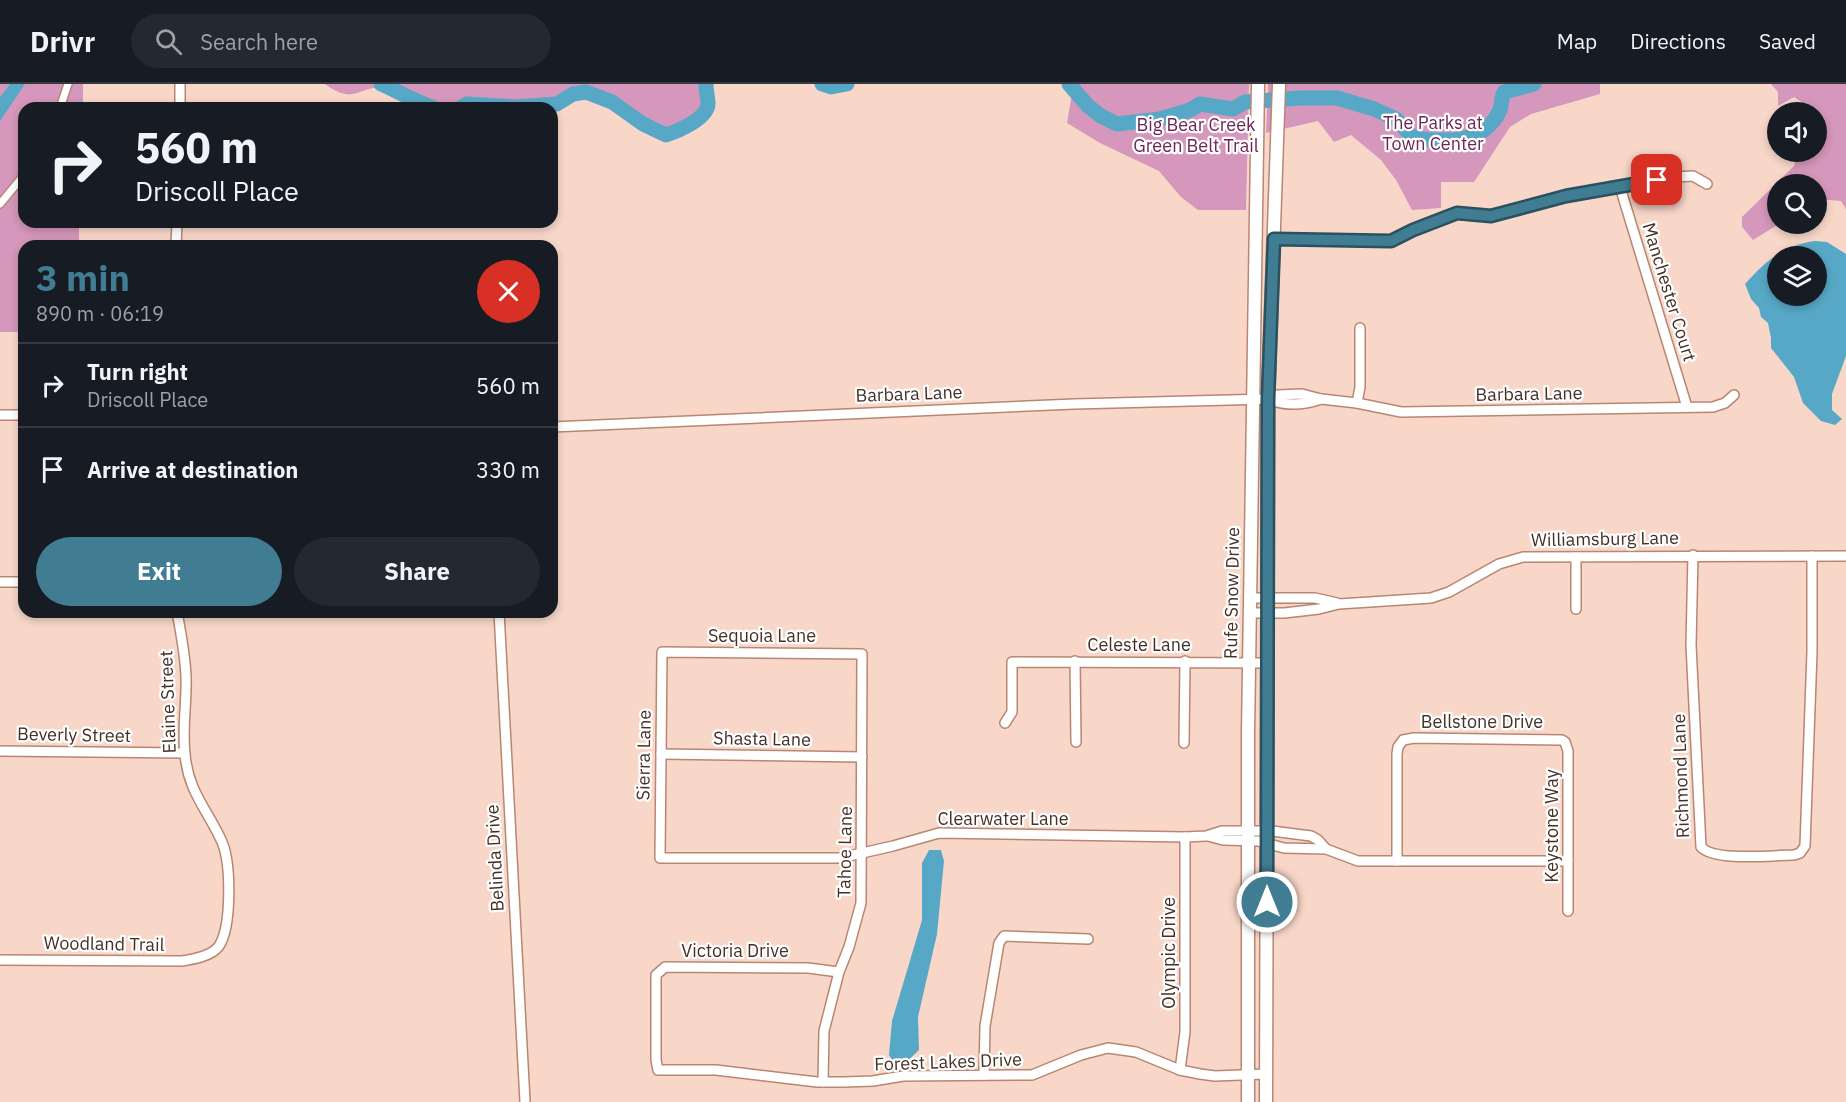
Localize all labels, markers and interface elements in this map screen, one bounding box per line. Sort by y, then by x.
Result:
search box [131,14,551,68]
text: Drivr [30,23,95,60]
icon: search [152,25,185,58]
text: Search here [200,27,318,56]
text: Map [1557,27,1597,55]
text: Directions [1630,27,1726,55]
text: Saved [1759,27,1816,55]
map controls [1767,102,1827,306]
button: sound [1767,102,1827,162]
park label: The Parks at Town Center [1382,111,1484,155]
park label: Big Bear Creek Green Belt Trail [1133,113,1259,157]
text: 560 m [135,120,258,175]
icon: right [36,126,114,204]
pin [1631,154,1682,205]
icon: arrive [1640,163,1673,196]
text: Driscoll Place [135,173,299,208]
button: search [1767,174,1827,234]
street label: Manchester Court [1637,220,1701,364]
button: layers [1767,246,1827,306]
text: 3 min [36,254,130,301]
button: close [477,260,540,323]
text: 890 m · 06:19 [36,300,164,327]
text: Turn right [87,357,188,386]
icon: right [36,369,69,402]
text: 560 m [476,371,540,400]
street label: Barbara Lane [855,380,963,407]
street label: Barbara Lane [1475,381,1583,406]
text: Driscoll Place [87,386,208,413]
icon: arrive [36,453,69,486]
text: Arrive at destination [87,455,298,484]
text: 330 m [476,455,540,484]
street label: Williamsburg Lane [1531,526,1679,551]
street label: Rufe Snow Drive [1219,527,1244,659]
button: Exit [36,537,282,606]
button: Share [294,537,540,606]
street label: Sequoia Lane [708,624,816,647]
street label: Celeste Lane [1087,633,1191,656]
street label: Elaine Street [154,650,181,754]
street label: Sierra Lane [631,709,656,800]
street label: Bellstone Drive [1421,710,1543,733]
street label: Richmond Lane [1667,713,1694,839]
street label: Beverly Street [17,722,131,747]
street label: Shasta Lane [713,726,811,751]
street label: Keystone Way [1540,769,1563,883]
street label: Belinda Drive [480,804,509,912]
street label: Tahoe Lane [832,806,857,898]
street label: Clearwater Lane [937,807,1069,830]
position arrow [1235,870,1299,934]
street label: Olympic Drive [1157,897,1180,1009]
street label: Woodland Trail [43,931,165,956]
street label: Victoria Drive [681,939,789,962]
street label: Forest Lakes Drive [874,1047,1022,1076]

